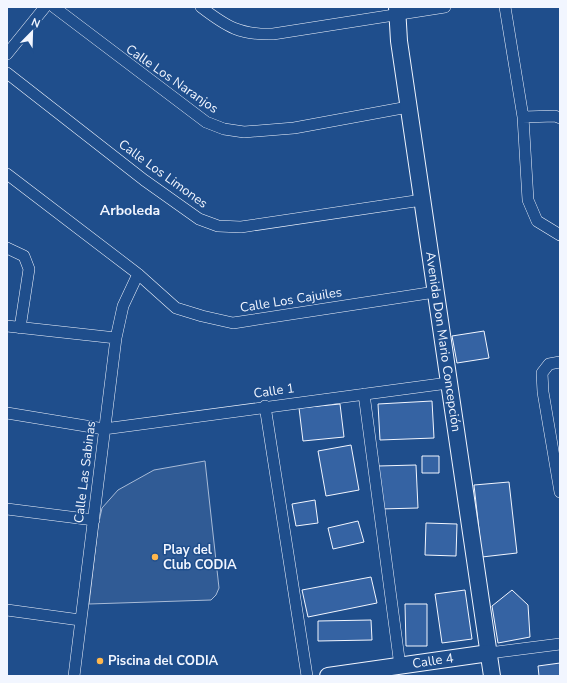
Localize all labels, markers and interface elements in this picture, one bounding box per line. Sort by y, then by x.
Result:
north arrow [12,12,52,52]
text: N [29,15,42,32]
street label: Calle Los Naranjos [122,40,222,118]
street label: Calle Los Limones [115,136,211,212]
district label: Arboleda [100,201,160,220]
street label: Avenida Don Mario Concepción [421,250,465,433]
street label: Calle Los Cajuiles [239,283,343,317]
street label: Calle 1 [252,379,296,403]
street label: Calle Las Sabinas [70,420,100,524]
place label: Play del Club CODIA [163,541,237,574]
marker: Play del Club CODIA [150,552,160,562]
street label: Calle 4 [411,649,455,673]
place label: Piscina del CODIA [108,652,219,670]
marker: Piscina del CODIA [95,656,105,666]

